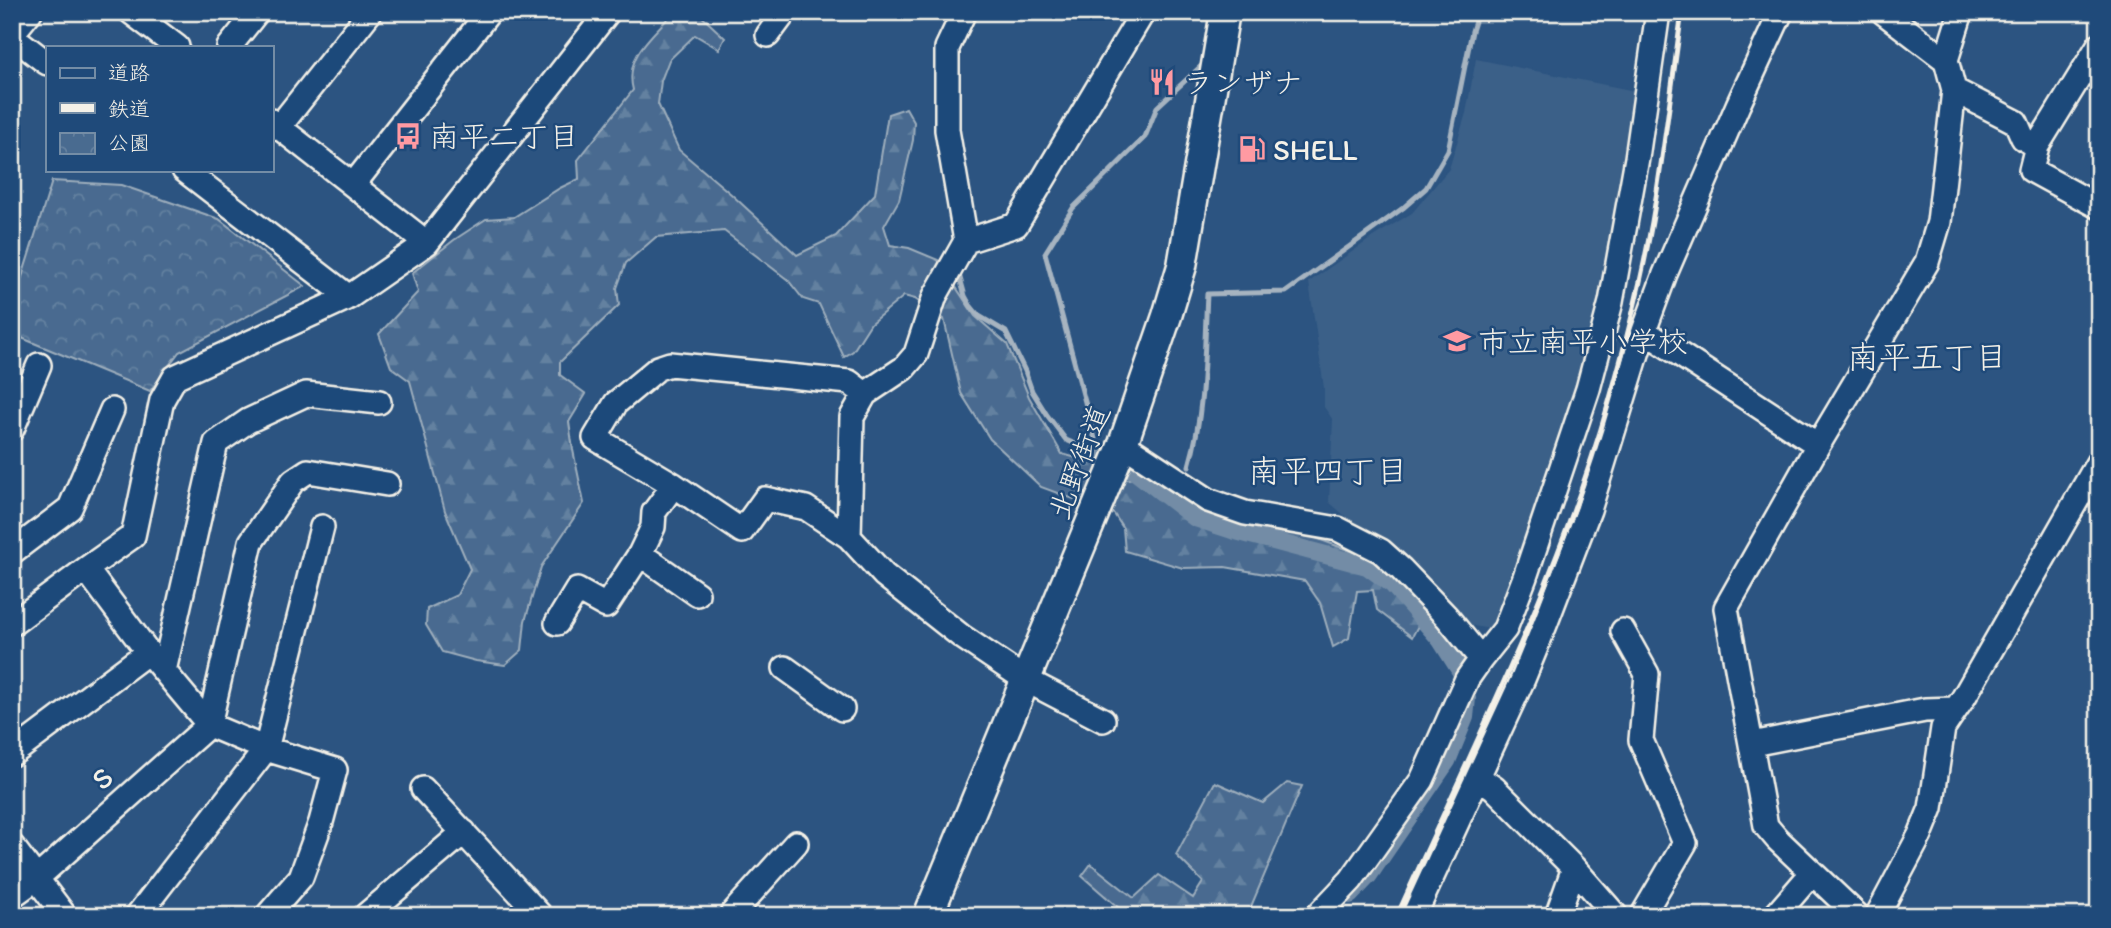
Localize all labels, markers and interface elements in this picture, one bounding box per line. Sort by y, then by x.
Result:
legend [46,46,273,172]
text: 道路 [108,60,150,85]
place label: ランザナ [1183,64,1303,101]
restaurant icon: ランザナ [1147,67,1177,97]
text: 鉄道 [108,96,150,121]
place label: 南平二丁目 [429,118,579,155]
bus stop icon: 南平二丁目 [393,121,423,151]
text: 公園 [108,130,150,155]
place label: SHELL [1273,131,1357,168]
fuel station icon: SHELL [1237,134,1267,164]
place label: 市立南平小学校 [1478,323,1688,360]
school or university icon: 市立南平小学校 [1442,326,1472,356]
district label: 南平五丁目 [1847,338,2007,376]
street label: 北野街道 [1040,399,1118,525]
district label: 南平四丁目 [1248,452,1408,490]
street label: S [83,759,121,797]

